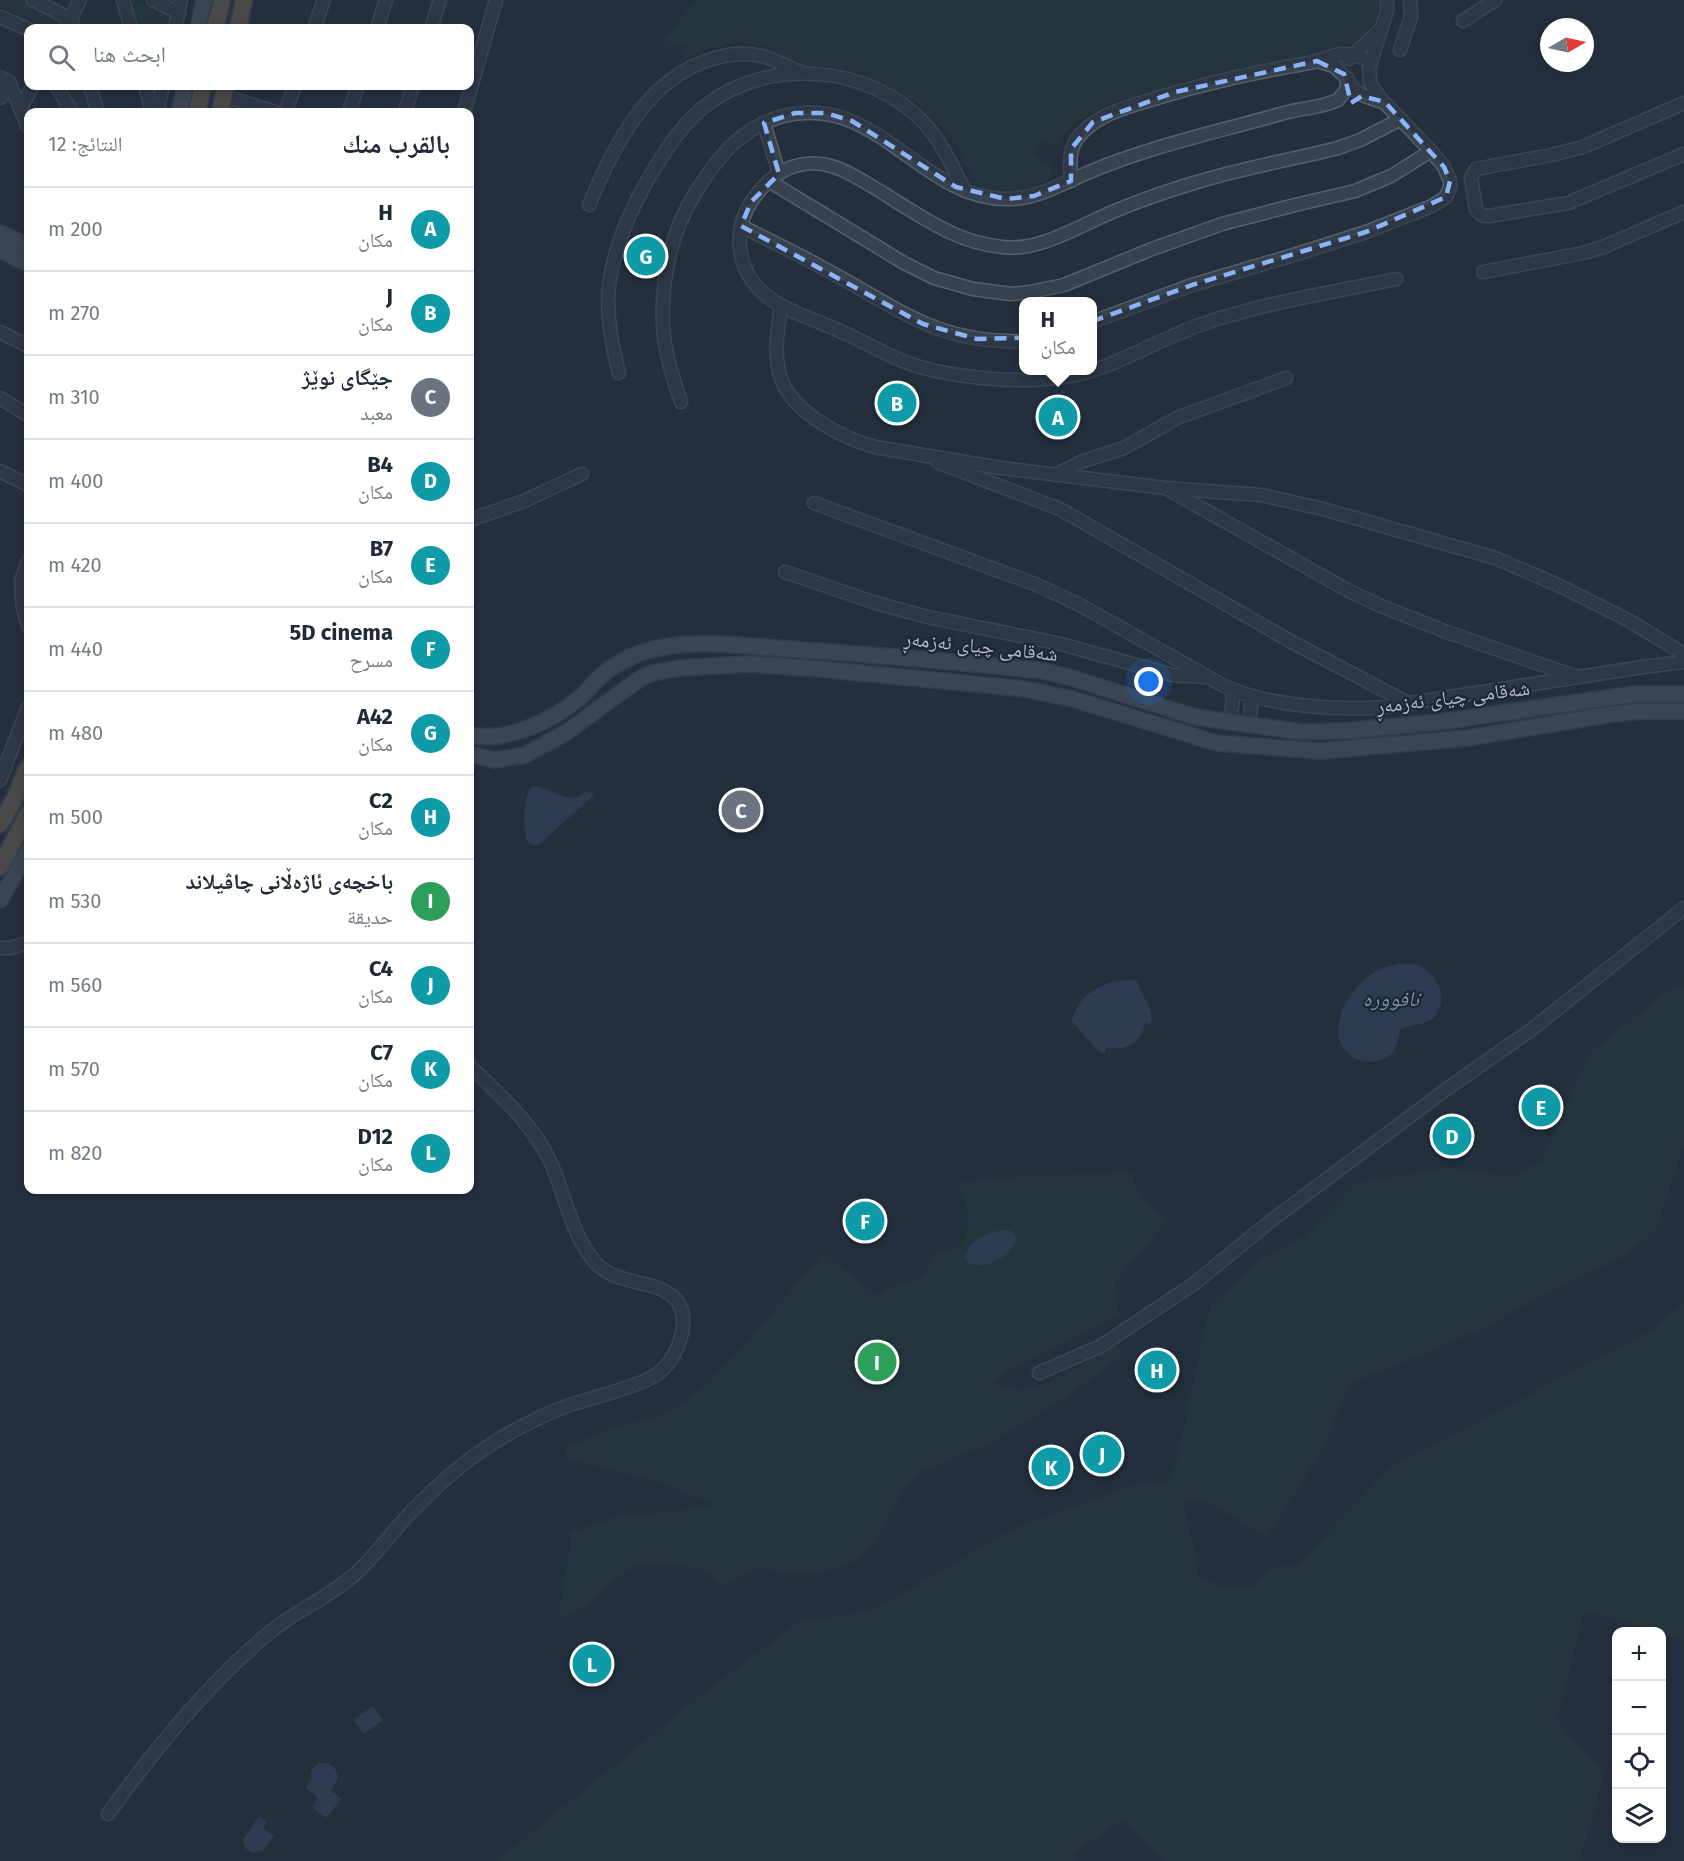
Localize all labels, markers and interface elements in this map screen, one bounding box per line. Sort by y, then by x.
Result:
north arrow [1540,18,1594,72]
search box [24,24,474,90]
icon: search [45,41,78,74]
text: ابحث هنا [93,41,166,68]
text: بالقرب منك [342,129,450,160]
text: النتائج: 12 [48,132,123,156]
text: H [378,199,393,226]
text: 200 m [48,217,103,241]
text: A [425,217,436,241]
text: مكان [358,228,393,252]
pin: G [626,234,666,278]
text: J [386,283,393,310]
popup [1019,297,1097,375]
text: 270 m [48,301,100,325]
text: B [424,301,437,325]
text: H [1040,306,1055,333]
text: مكان [358,312,393,336]
text: مكان [1040,335,1076,359]
text: جێگای نوێژ [302,364,393,391]
pin: B [878,380,916,426]
text: 310 m [48,385,100,409]
text: C [425,385,436,409]
pin: A [1038,394,1078,440]
text: معبد [360,401,393,425]
text: B4 [367,451,393,478]
text: 400 m [48,469,103,493]
text: D [424,469,437,493]
text: مكان [358,480,393,504]
text: B7 [370,535,393,562]
text: 420 m [48,553,102,577]
text: E [425,553,436,577]
text: مكان [358,564,393,588]
text: 5D cinema [289,619,393,646]
street label: شەقامی چیای ئەزمەڕ [901,626,1059,670]
text: 440 m [48,637,103,661]
text: F [426,637,435,661]
text: مسرح [350,648,393,672]
your location [1134,667,1163,696]
street label: شەقامی چیای ئەزمەڕ [1374,676,1532,723]
text: A42 [357,703,393,730]
text: 480 m [48,721,103,745]
text: G [424,721,437,745]
text: مكان [358,732,393,756]
text: C2 [369,787,393,814]
pin: C [722,788,760,832]
text: 500 m [48,805,103,829]
text: H [424,805,437,829]
text: مكان [358,816,393,840]
text: باخچەی ئاژەڵانی چاڤیلاند [185,868,393,895]
text: 530 m [48,889,101,913]
text: I [428,889,433,913]
text: حديقة [347,905,393,929]
text: C4 [369,955,393,982]
text: 560 m [48,973,102,997]
text: J [427,973,434,997]
text: مكان [358,984,393,1008]
water label: نافوورە [1363,986,1423,1012]
text: C7 [370,1039,393,1066]
text: 570 m [48,1057,100,1081]
text: K [424,1057,437,1081]
text: مكان [358,1068,393,1092]
pin: E [1522,1084,1560,1130]
pin: D [1432,1114,1472,1158]
text: D12 [357,1123,393,1150]
text: 820 m [48,1141,102,1165]
text: L [425,1141,436,1165]
text: مكان [358,1152,393,1176]
pin: F [846,1198,884,1244]
pin: I [858,1340,896,1384]
pin: H [1138,1348,1176,1392]
pin: J [1082,1432,1122,1476]
pin: K [1032,1444,1070,1490]
map controls [1612,1627,1666,1843]
button: + [1612,1627,1666,1681]
pin: L [572,1642,612,1686]
button: − [1612,1681,1666,1735]
button: locate [1612,1735,1666,1789]
button: layers [1612,1789,1666,1843]

